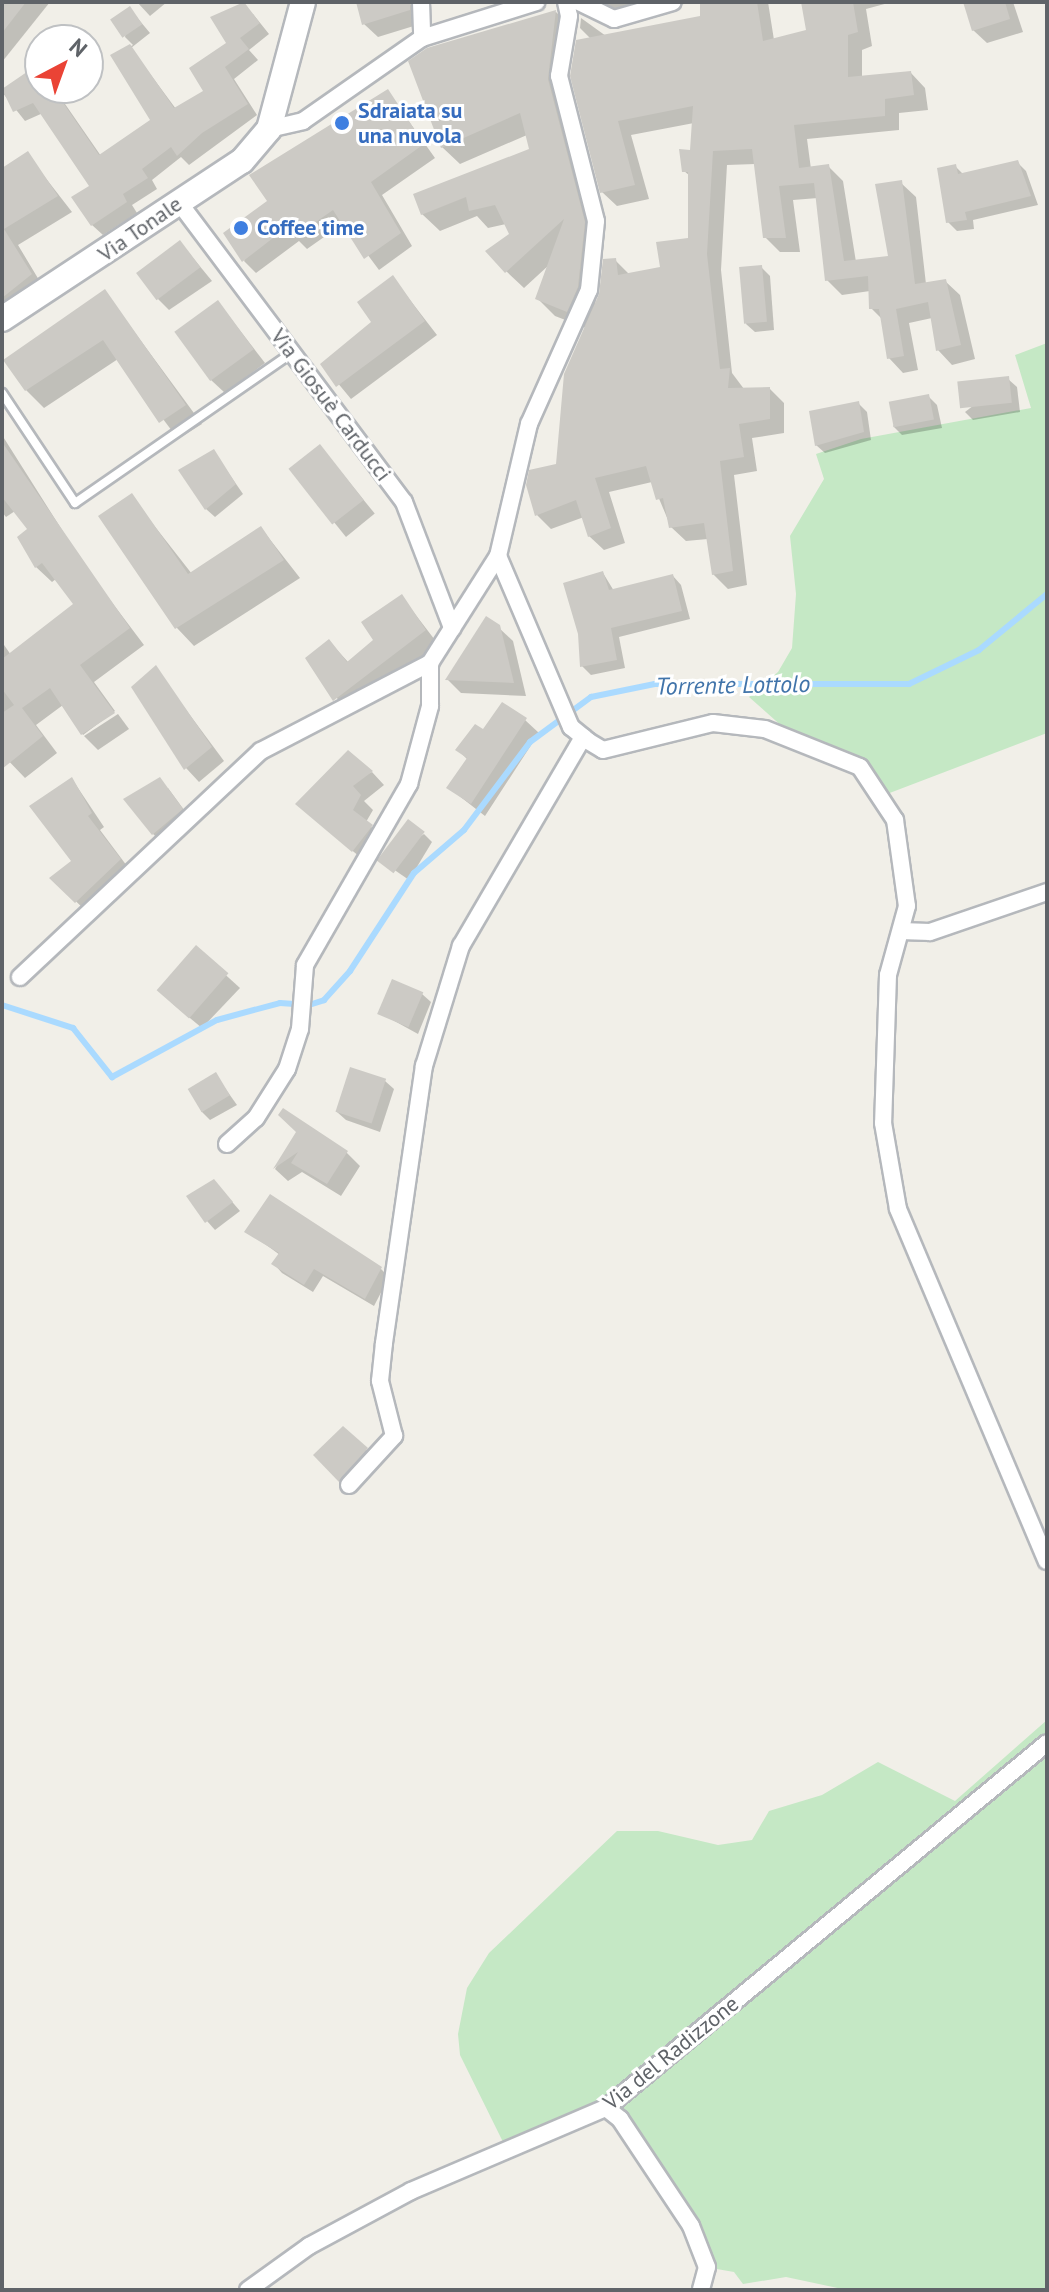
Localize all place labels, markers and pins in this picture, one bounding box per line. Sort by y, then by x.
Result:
place label: Sdraiata su una nuvola [358,97,462,148]
marker: Sdraiata su una nuvola [333,114,351,132]
place label: Coffee time [257,215,364,241]
marker: Coffee time [232,219,250,237]

